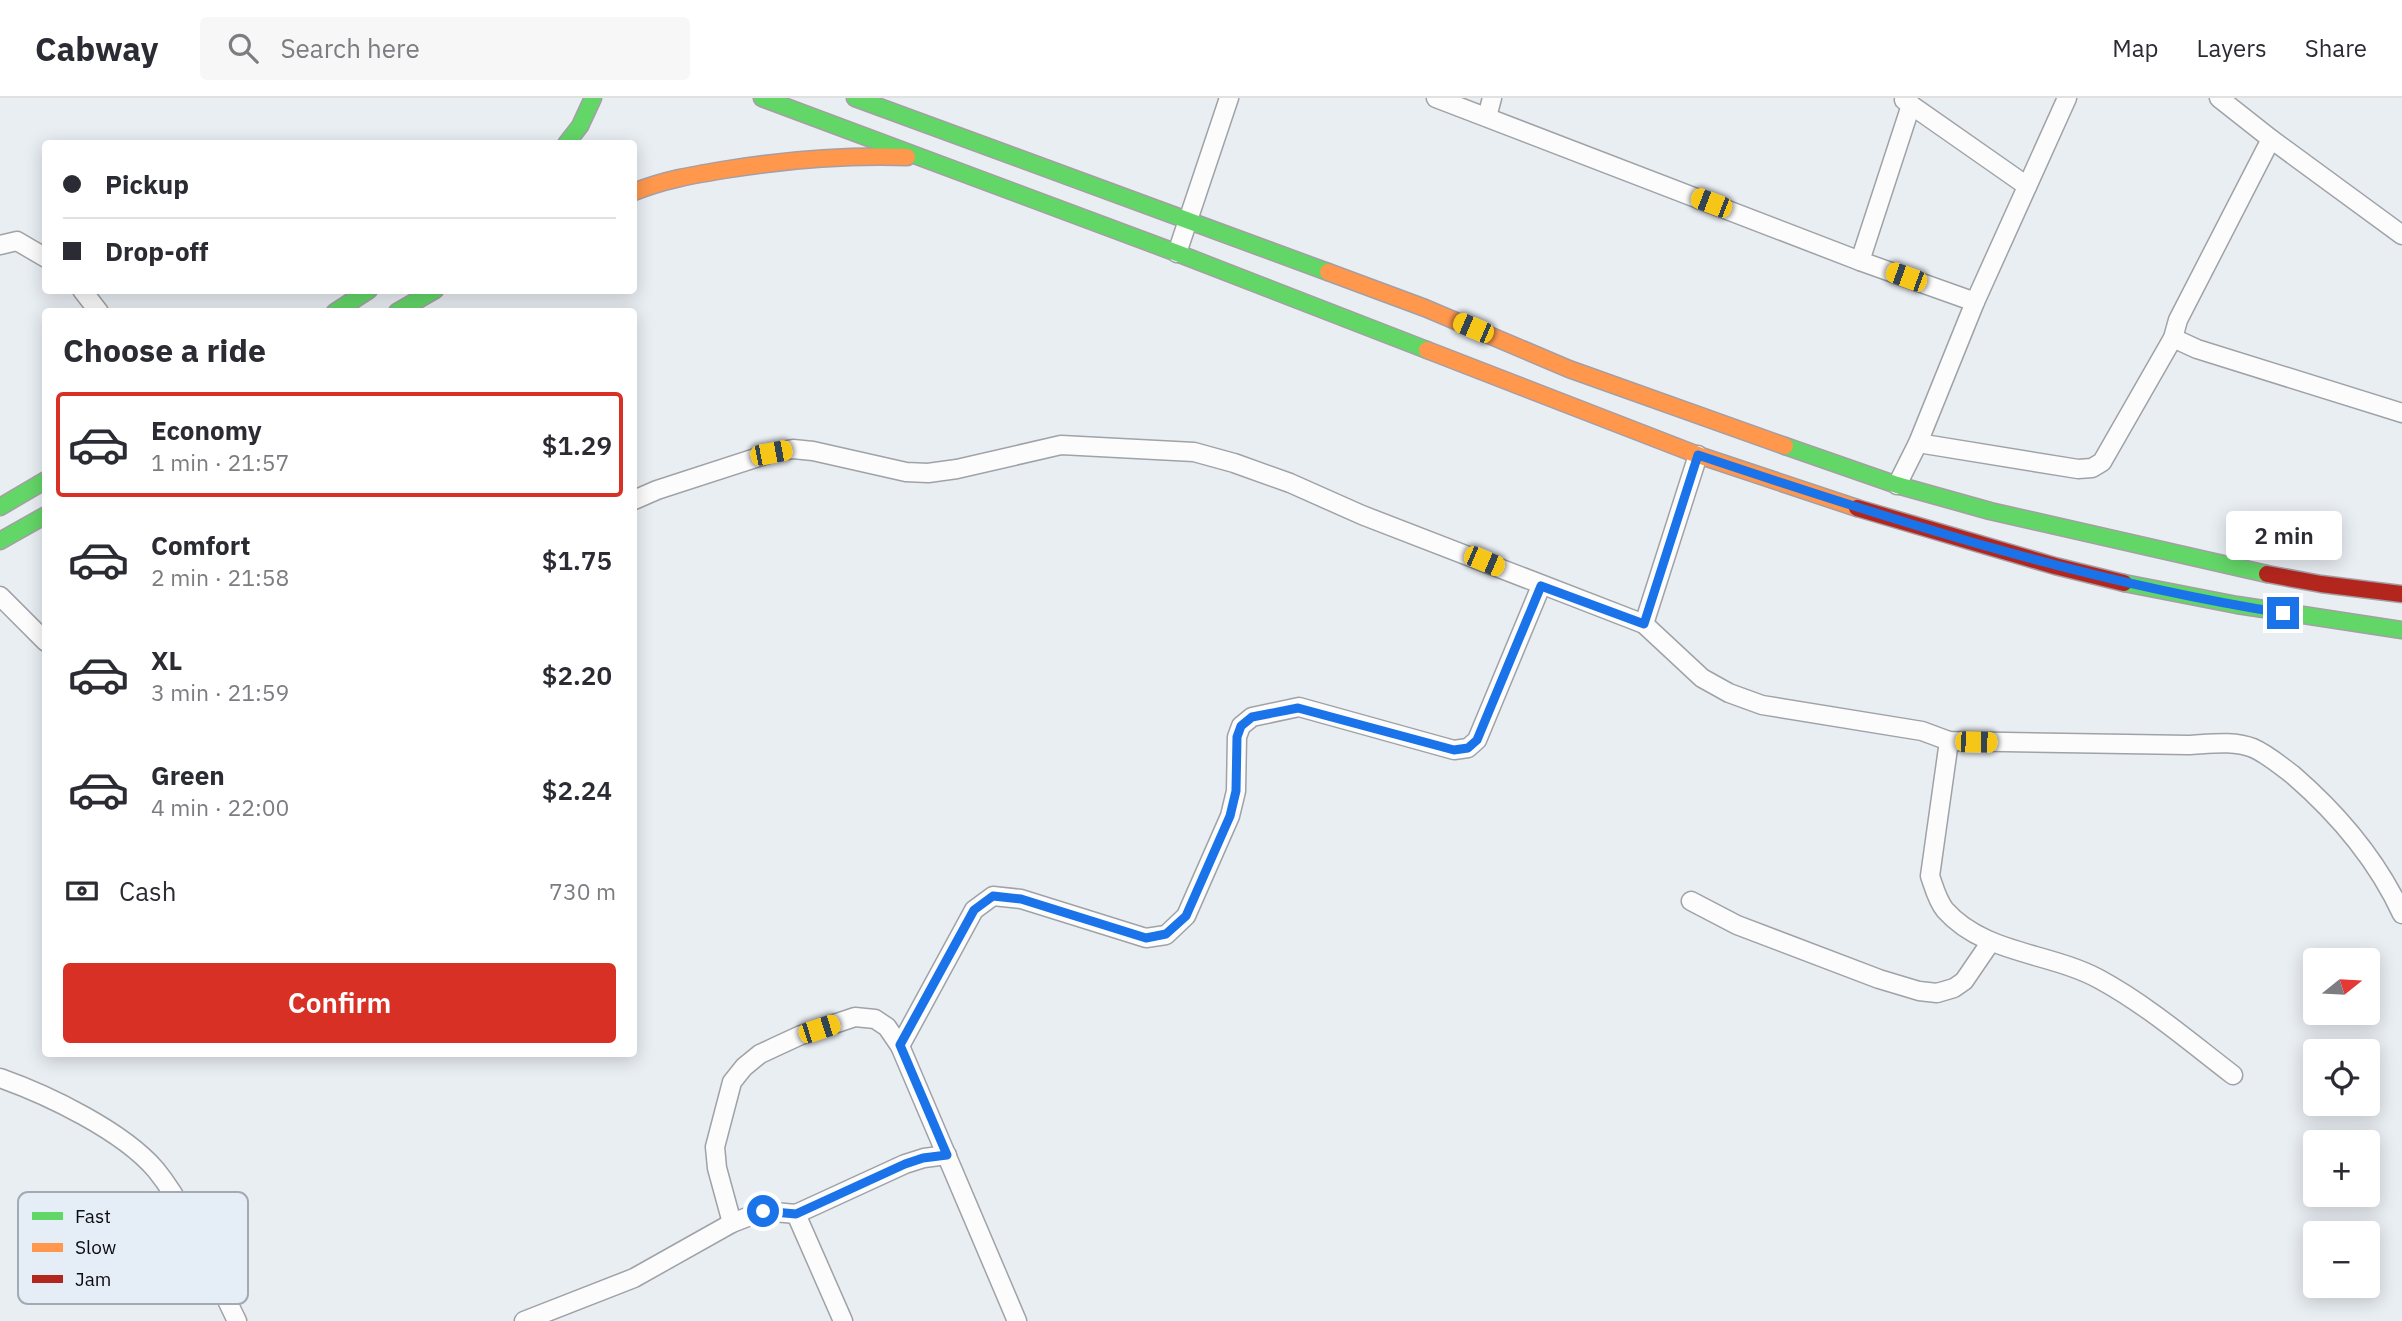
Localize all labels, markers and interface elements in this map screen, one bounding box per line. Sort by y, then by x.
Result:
search box [200,17,690,80]
text: Cabway [35,27,158,70]
icon: search [224,29,262,67]
text: Search here [280,31,420,65]
text: Map [2112,32,2159,64]
text: Layers [2197,32,2267,64]
text: Share [2305,32,2367,64]
text: Pickup [105,167,189,201]
car [1688,186,1735,220]
text: Drop-off [105,234,208,268]
car [1883,260,1930,294]
car [1450,310,1497,346]
text: Choose a ride [63,329,266,371]
icon: car [67,413,130,476]
text: Economy [151,413,262,447]
text: $1.29 [542,428,612,462]
car [749,439,794,467]
text: 1 min · 21:57 [151,447,289,477]
callout: 2 min [2225,512,2341,560]
text: 2 min [2254,520,2314,550]
icon: car [67,528,130,591]
text: Comfort [151,528,250,562]
text: $1.75 [542,543,612,577]
car [1461,543,1508,579]
text: 2 min · 21:58 [151,562,289,592]
route end [2267,597,2299,629]
icon: car [67,643,130,706]
text: XL [151,643,182,677]
text: $2.20 [542,658,612,692]
text: 3 min · 21:59 [151,677,289,707]
car [1955,731,1998,753]
icon: car [67,758,130,821]
text: Green [151,758,225,792]
text: $2.24 [542,773,612,807]
text: 4 min · 22:00 [151,792,289,822]
icon: cash [63,872,101,910]
text: Cash [119,874,176,908]
text: 730 m [549,876,616,906]
north arrow [2303,948,2380,1026]
map controls [2303,948,2380,1298]
button: Confirm [63,963,616,1043]
car [796,1013,843,1045]
button: locate [2303,1039,2380,1116]
button: + [2303,1130,2380,1207]
legend [18,1192,248,1304]
route start [747,1195,779,1227]
text: Fast [75,1204,111,1228]
button: − [2303,1221,2380,1298]
text: Slow [75,1235,116,1259]
text: Jam [75,1267,111,1291]

